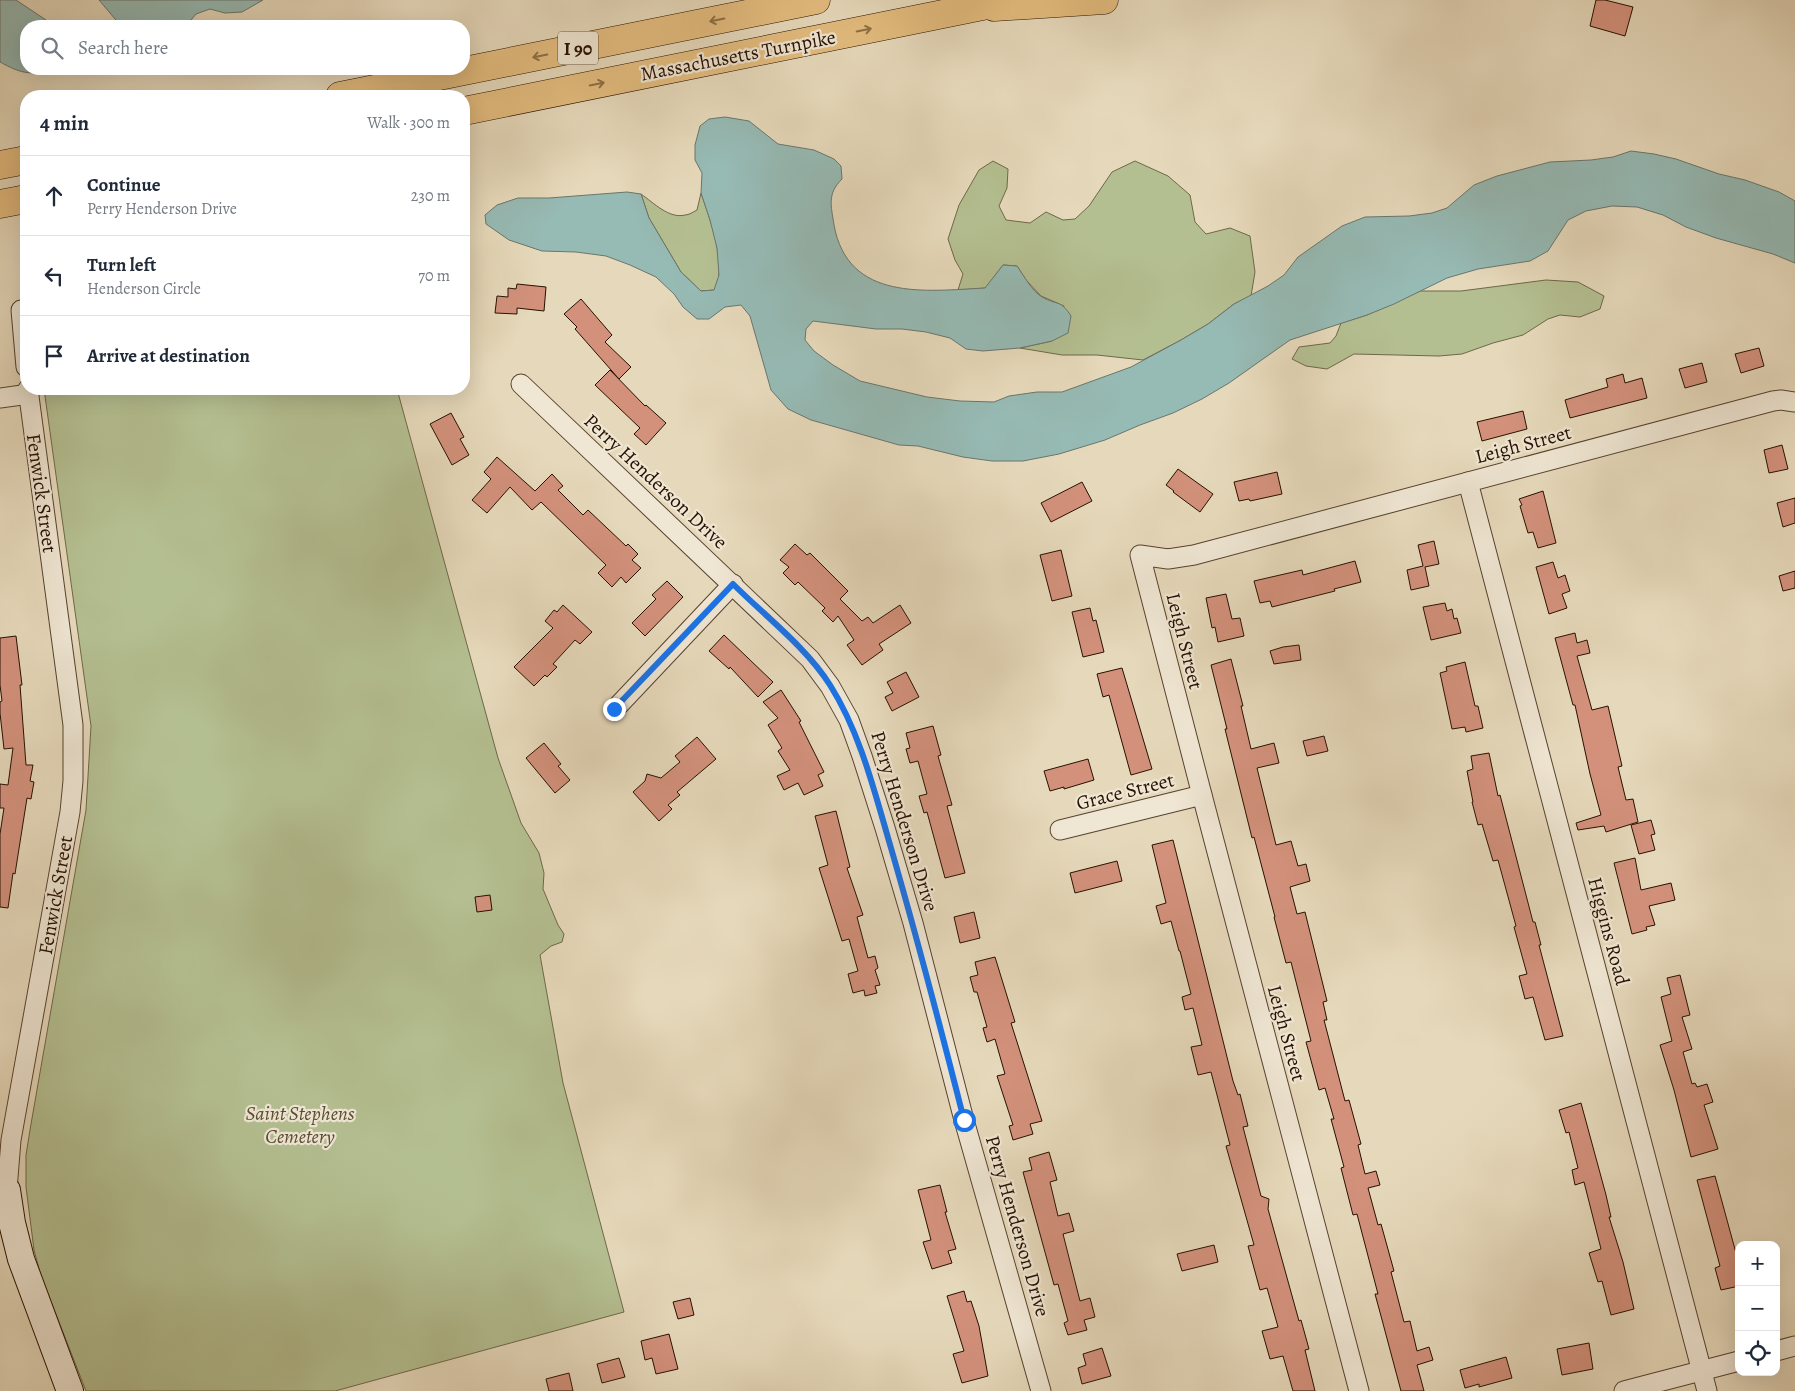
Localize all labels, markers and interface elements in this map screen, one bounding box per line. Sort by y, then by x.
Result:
one-way arrow [709,16,725,25]
search box [20,20,470,75]
street label: Massachusetts Turnpike [638,23,838,88]
one-way arrow [856,24,872,34]
road number: I 90 [558,32,598,64]
icon: search [38,34,66,62]
text: Search here [78,35,168,61]
one-way arrow [533,51,549,61]
one-way arrow [589,78,605,88]
text: 4 min [40,109,89,137]
text: Walk · 300 m [367,112,450,134]
text: Continue [87,172,161,198]
icon: ahead [40,182,68,210]
text: 230 m [411,185,450,207]
text: Perry Henderson Drive [87,198,237,220]
text: Turn left [87,252,156,278]
icon: left [40,262,68,290]
text: 70 m [418,265,450,287]
text: Henderson Circle [87,278,201,300]
icon: arrive [40,342,68,370]
text: Arrive at destination [87,343,250,369]
street label: Perry Henderson Drive [578,408,733,555]
street label: Leigh Street [1472,419,1575,470]
street label: Fenwick Street [20,432,63,555]
street label: Leigh Street [1159,590,1210,693]
route end [603,698,626,721]
street label: Perry Henderson Drive [864,728,945,915]
street label: Grace Street [1073,766,1177,817]
street label: Fenwick Street [32,833,79,957]
street label: Higgins Road [1581,874,1636,988]
street label: Leigh Street [1261,982,1312,1085]
park label: Saint Stephens Cemetery [245,1100,355,1150]
route start [953,1109,976,1132]
street label: Perry Henderson Drive [979,1132,1056,1320]
map controls [1735,1241,1780,1376]
button: + [1735,1241,1780,1286]
button: − [1735,1286,1780,1331]
button: locate [1735,1331,1780,1376]

